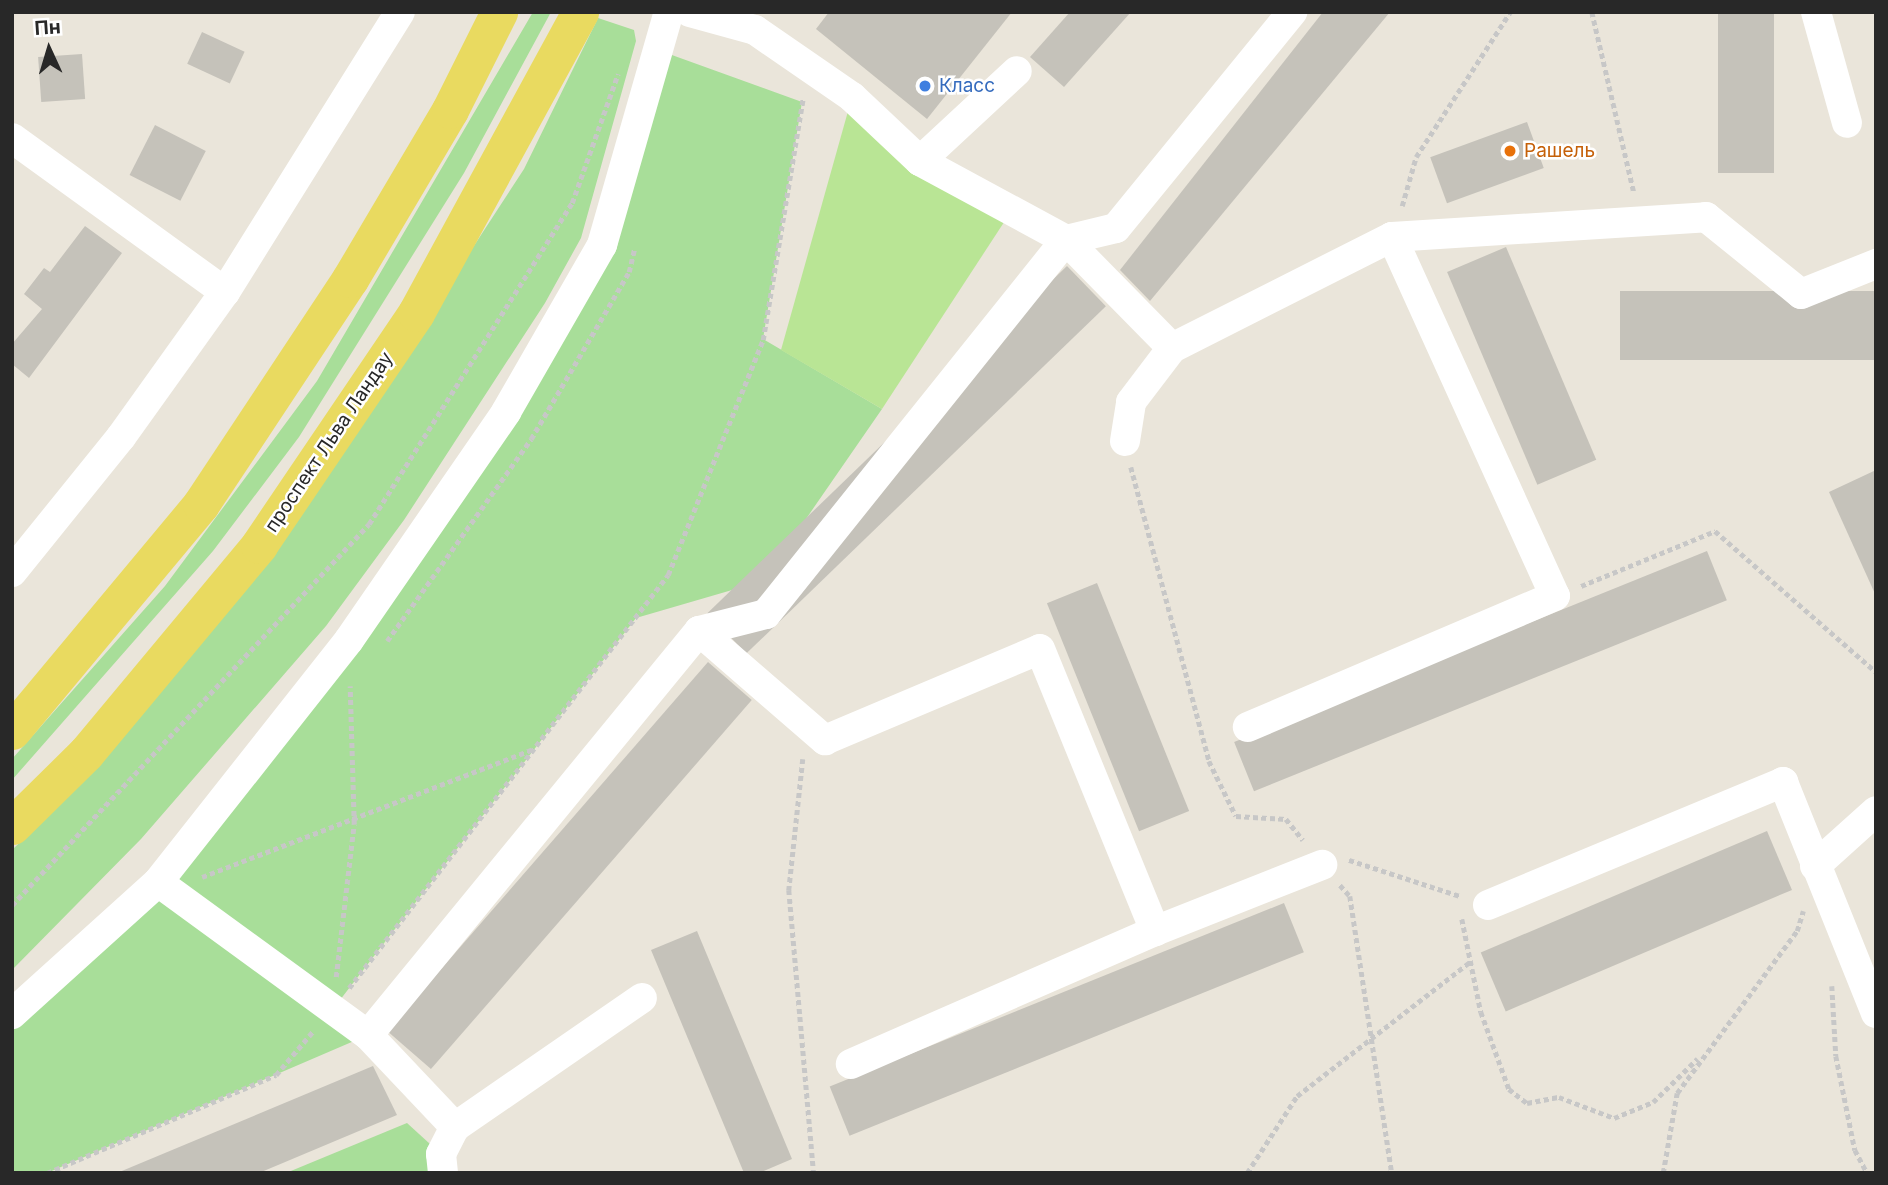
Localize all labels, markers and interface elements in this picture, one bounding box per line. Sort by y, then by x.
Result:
north arrow [14,14,84,84]
text: Пн [34,15,61,40]
place label: Класс [939,75,995,97]
marker: Класс [917,78,933,94]
place label: Рашель [1524,140,1595,162]
marker: Рашель [1502,143,1518,159]
street label: проспект Льва Ландау [260,348,398,536]

